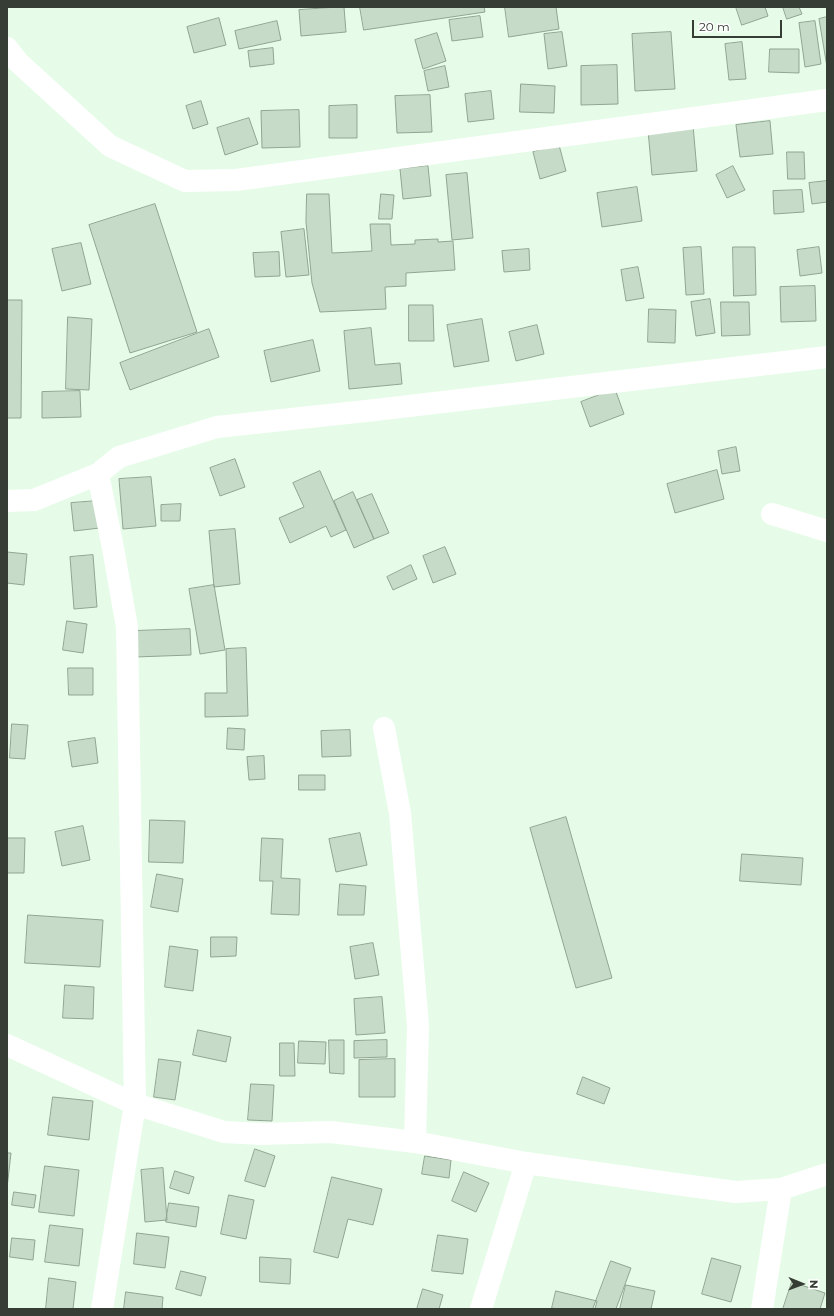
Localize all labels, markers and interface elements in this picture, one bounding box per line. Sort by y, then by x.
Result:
scale bar [694,12,784,38]
text: 20 m [699,19,730,34]
north arrow [782,1264,822,1304]
text: N [807,1280,821,1289]

